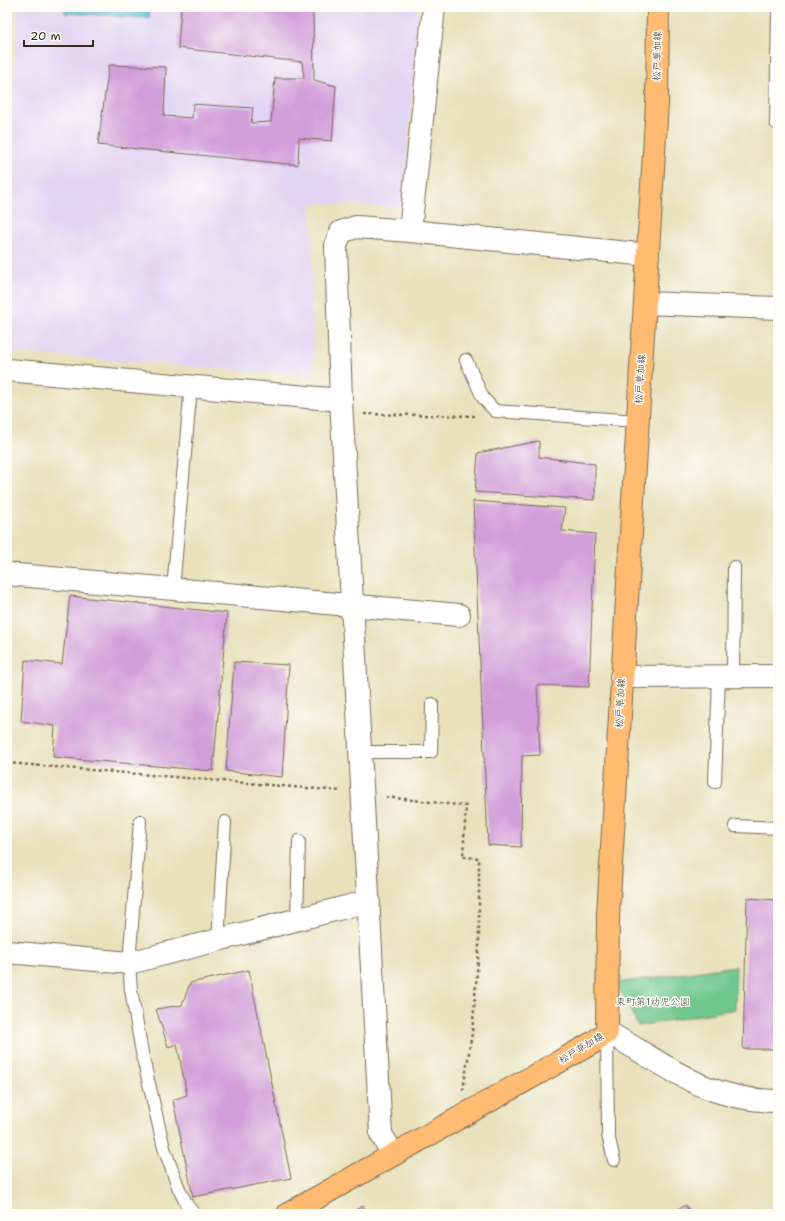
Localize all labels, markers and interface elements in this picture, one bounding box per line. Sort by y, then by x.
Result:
scale bar [24,22,93,48]
text: 20 m [30,28,61,44]
street label: 松戸草加線 [650,31,664,81]
street label: 松戸草加線 [632,354,648,404]
street label: 松戸草加線 [612,678,628,728]
park label: 東町第1幼児公園 [616,995,690,1008]
street label: 松戸草加線 [556,1030,606,1066]

